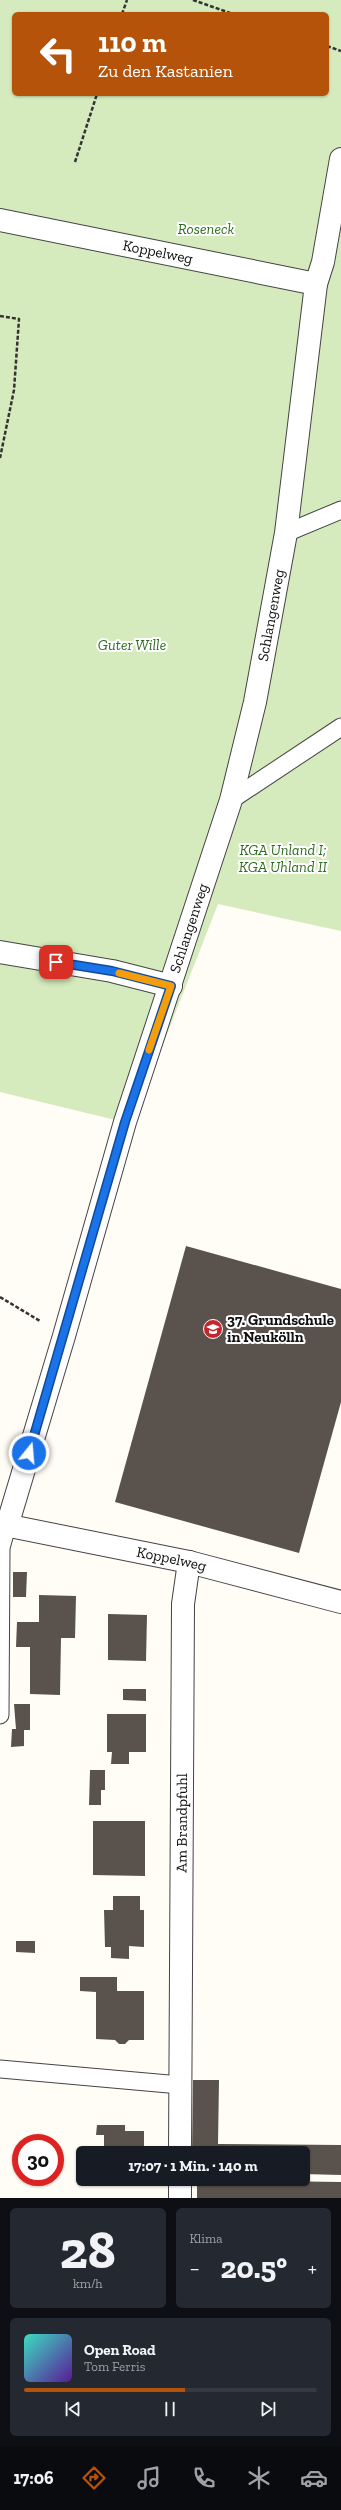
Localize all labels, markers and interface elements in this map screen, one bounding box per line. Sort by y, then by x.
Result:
text: 110 m [98,26,167,59]
icon: left [32,28,84,80]
text: Zu den Kastanien [98,60,233,82]
park label: Roseneck [178,220,235,238]
street label: Koppelweg [121,236,194,268]
street label: Schlangenweg [254,568,288,663]
park label: Guter Wille [98,636,166,654]
park label: KGA Unland I; KGA Uhland II [239,841,328,876]
street label: Schlangenweg [166,881,212,975]
pin [39,945,73,979]
icon: arrive [45,951,67,973]
place label: 37. Grundschule in Neukölln [227,1311,334,1346]
school or university icon: 37. Grundschule in Neukölln [202,1318,224,1340]
position arrow [8,1432,50,1474]
street label: Koppelweg [135,1543,208,1575]
street label: Am Brandpfuhl [173,1773,191,1873]
speed limit sign: 30 [12,2134,64,2186]
text: 17:07 · 1 Min. · 140 m [128,2157,258,2175]
text: 28 [60,2219,116,2281]
text: Klima [190,2231,222,2246]
text: 20.5° [220,2250,287,2286]
text: − [190,2255,200,2282]
text: + [308,2255,317,2282]
text: km/h [73,2276,103,2291]
text: Open Road [84,2341,156,2359]
text: Tom Ferris [84,2359,145,2374]
icon: previous [62,2398,84,2420]
icon: pause [159,2398,181,2420]
icon: next [257,2398,279,2420]
icon: directions [80,2464,108,2492]
icon: music [135,2464,163,2492]
icon: phone [190,2464,218,2492]
icon: climate [245,2464,273,2492]
icon: car [300,2464,328,2492]
text: 17:06 [13,2467,54,2489]

